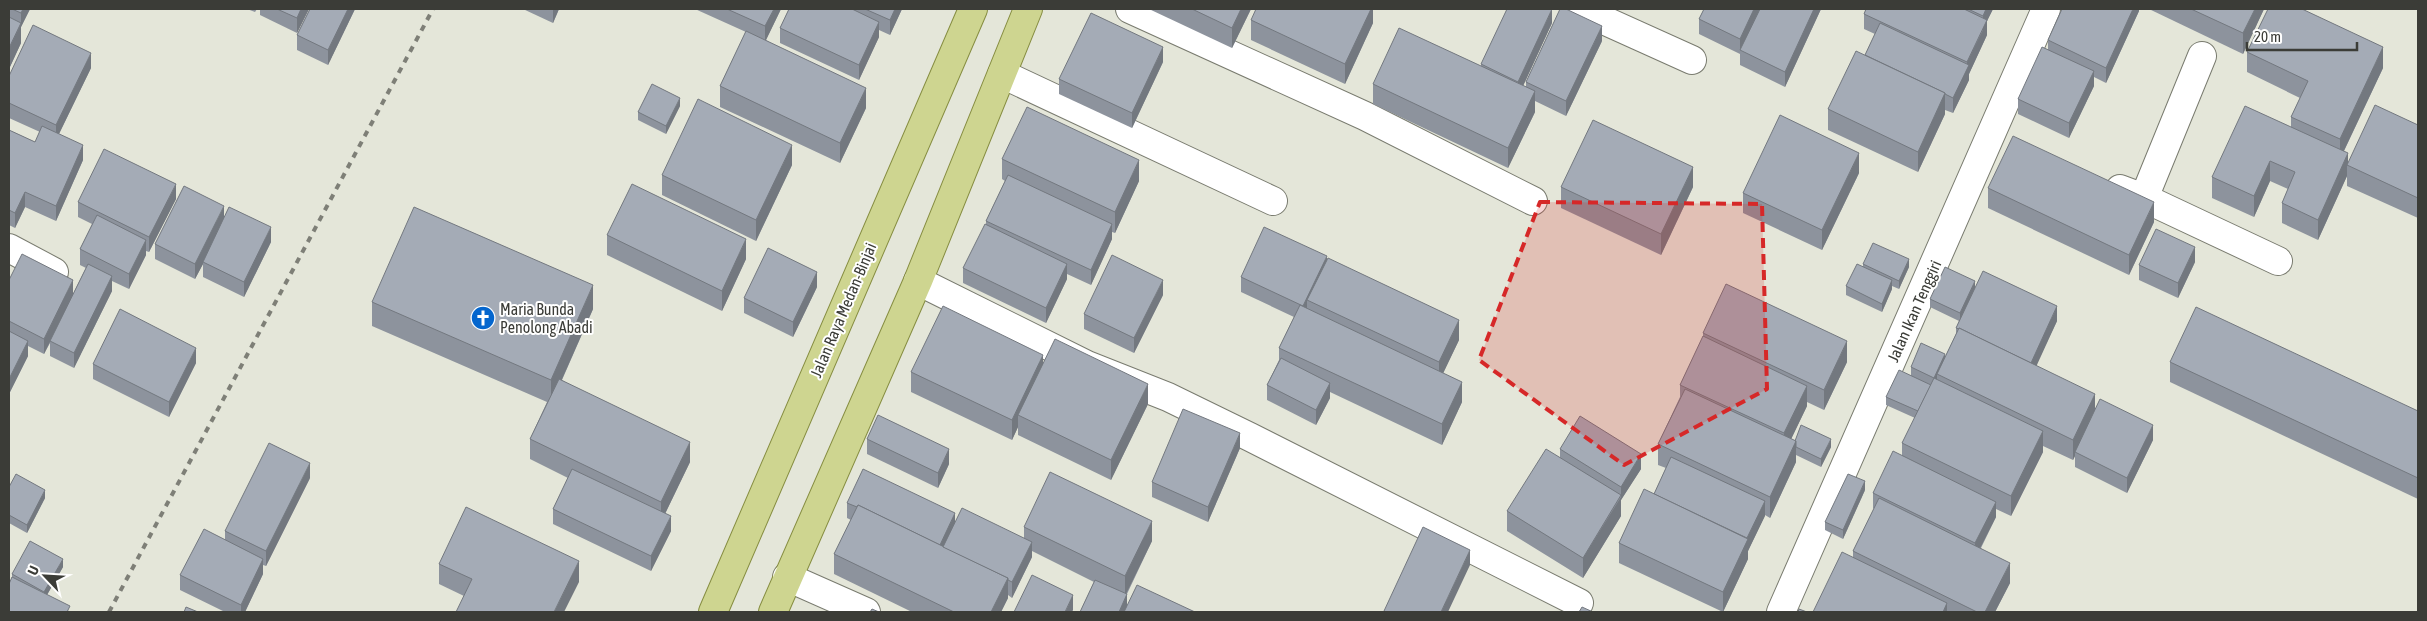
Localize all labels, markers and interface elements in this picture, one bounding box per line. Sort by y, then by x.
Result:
scale bar [2247,20,2357,52]
text: 20 m [2254,28,2281,45]
street label: Jalan Raya Medan-Binjai [807,240,880,380]
street label: Jalan Ikan Tenggiri [1884,257,1945,365]
place label: Maria Bunda Penolong Abadi [500,300,593,337]
church icon: Maria Bunda Penolong Abadi [470,305,496,331]
north arrow [20,551,70,601]
text: U [24,563,42,578]

